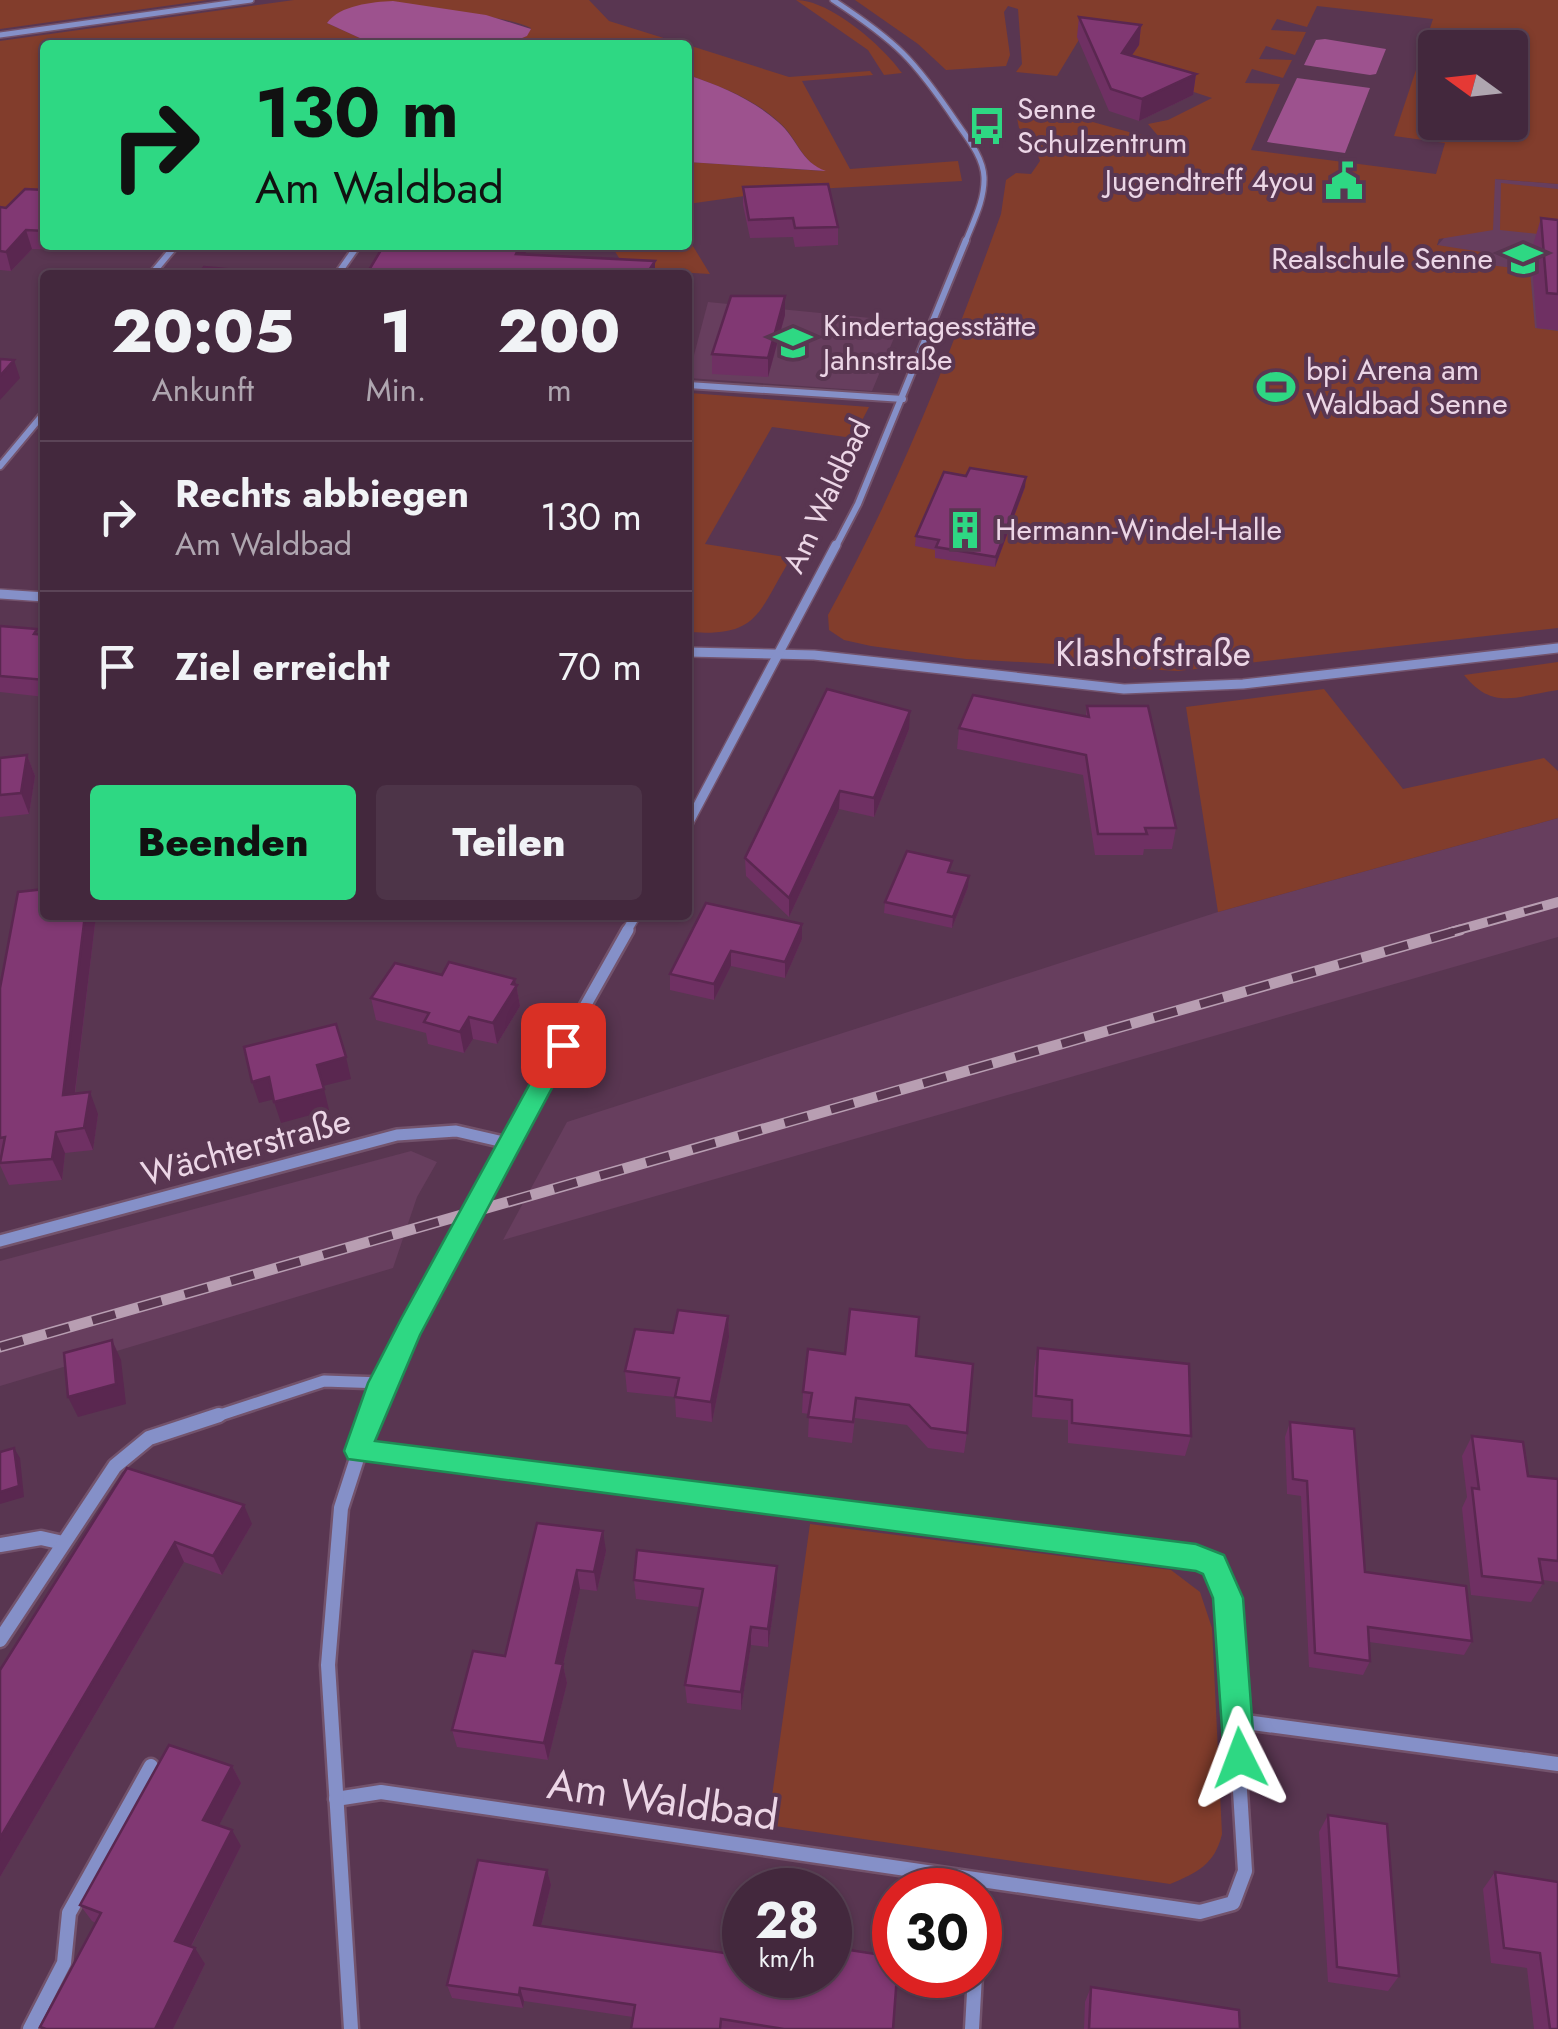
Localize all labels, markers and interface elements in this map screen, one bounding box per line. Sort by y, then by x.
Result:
north arrow [1418,30,1528,140]
map controls [1418,30,1528,140]
text: 130 m [255,62,459,163]
icon: right [90,80,220,210]
place label: Senne Schulzentrum [1017,87,1187,164]
bus stop icon: Senne Schulzentrum [966,105,1008,147]
text: Am Waldbad [255,155,504,220]
place label: Jugendtreff 4you [1101,159,1314,202]
public building icon: Jugendtreff 4you [1323,160,1365,202]
place label: Realschule Senne [1271,237,1493,280]
school or university icon: Realschule Senne [1502,238,1544,280]
text: 20:05 [112,288,294,375]
text: 1 [380,288,412,375]
text: 200 [498,288,620,375]
place label: Kindertagesstätte Jahnstraße [819,304,1036,381]
school or university icon: Kindertagesstätte Jahnstraße [772,322,814,364]
place label: bpi Arena am Waldbad Senne [1306,348,1508,425]
sports icon: bpi Arena am Waldbad Senne [1255,366,1297,408]
text: Ankunft [152,367,254,413]
text: Min. [366,367,426,413]
text: m [547,367,572,413]
street label: Am Waldbad [772,411,881,580]
text: Rechts abbiegen [175,466,469,521]
icon: right [90,489,145,544]
text: 130 m [540,489,642,544]
place label: Hermann-Windel-Halle [995,508,1282,551]
building icon: Hermann-Windel-Halle [944,509,986,551]
text: Am Waldbad [175,521,352,567]
street label: Klashofstraße [1055,629,1251,679]
icon: arrive [90,639,145,694]
text: Ziel erreicht [175,639,390,694]
text: 70 m [558,639,642,694]
button: Beenden [90,785,356,900]
button: Teilen [376,785,642,900]
pin [521,1003,606,1088]
icon: arrive [536,1018,591,1073]
street label: Wächterstraße [136,1095,356,1199]
position arrow [1188,1706,1292,1810]
street label: Am Waldbad [544,1753,782,1846]
speed limit sign: 30 [872,1868,1002,1998]
text: 28 [755,1884,819,1957]
text: km/h [759,1940,815,1976]

